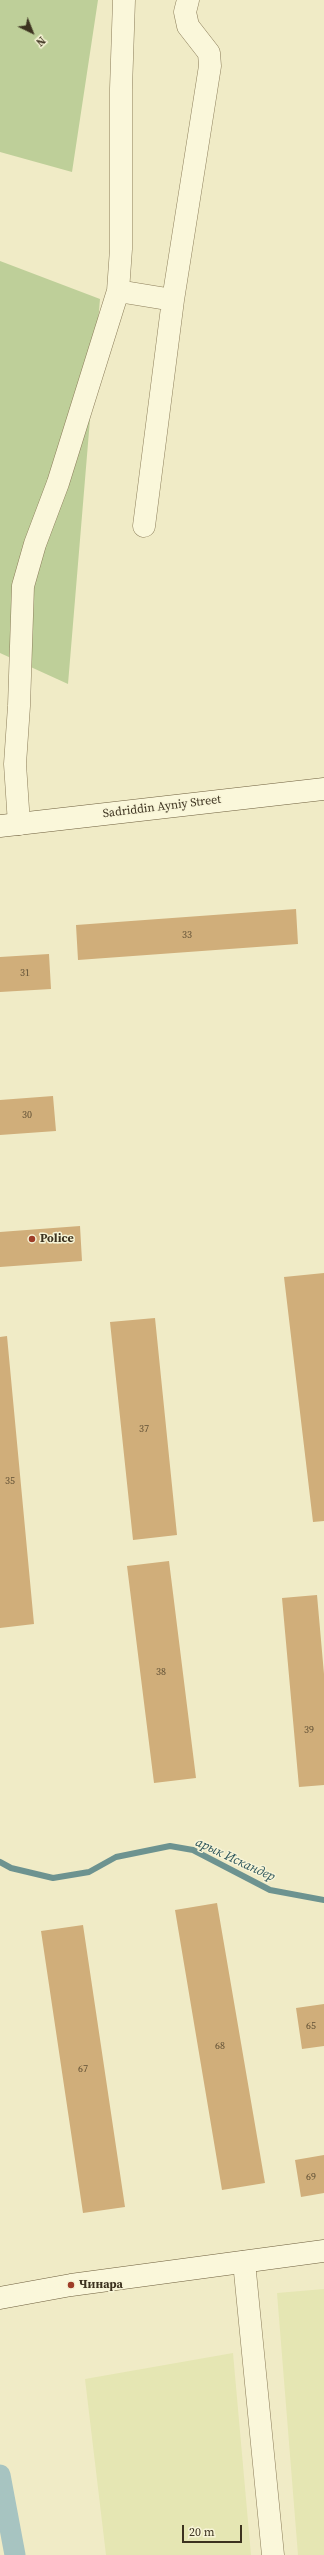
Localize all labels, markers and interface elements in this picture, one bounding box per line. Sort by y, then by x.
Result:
north arrow [12,12,52,52]
text: N [32,33,49,49]
street label: Sadriddin Ayniy Street [102,793,222,821]
house number: 33 [182,929,192,941]
house number: 31 [20,967,30,979]
house number: 30 [22,1109,32,1121]
place label: Police [40,1232,74,1246]
marker: Police [27,1234,37,1244]
house number: 37 [139,1423,149,1435]
house number: 35 [5,1475,15,1487]
house number: 38 [156,1666,166,1678]
house number: 39 [304,1724,314,1736]
water label: арык Искандер [193,1835,277,1885]
house number: 65 [306,2020,316,2032]
house number: 68 [215,2040,225,2052]
house number: 67 [78,2063,88,2075]
house number: 69 [306,2171,316,2183]
place label: Чинара [79,2278,123,2292]
marker: Чинара [66,2280,76,2290]
scale bar [184,2517,244,2543]
text: 20 m [189,2524,215,2540]

